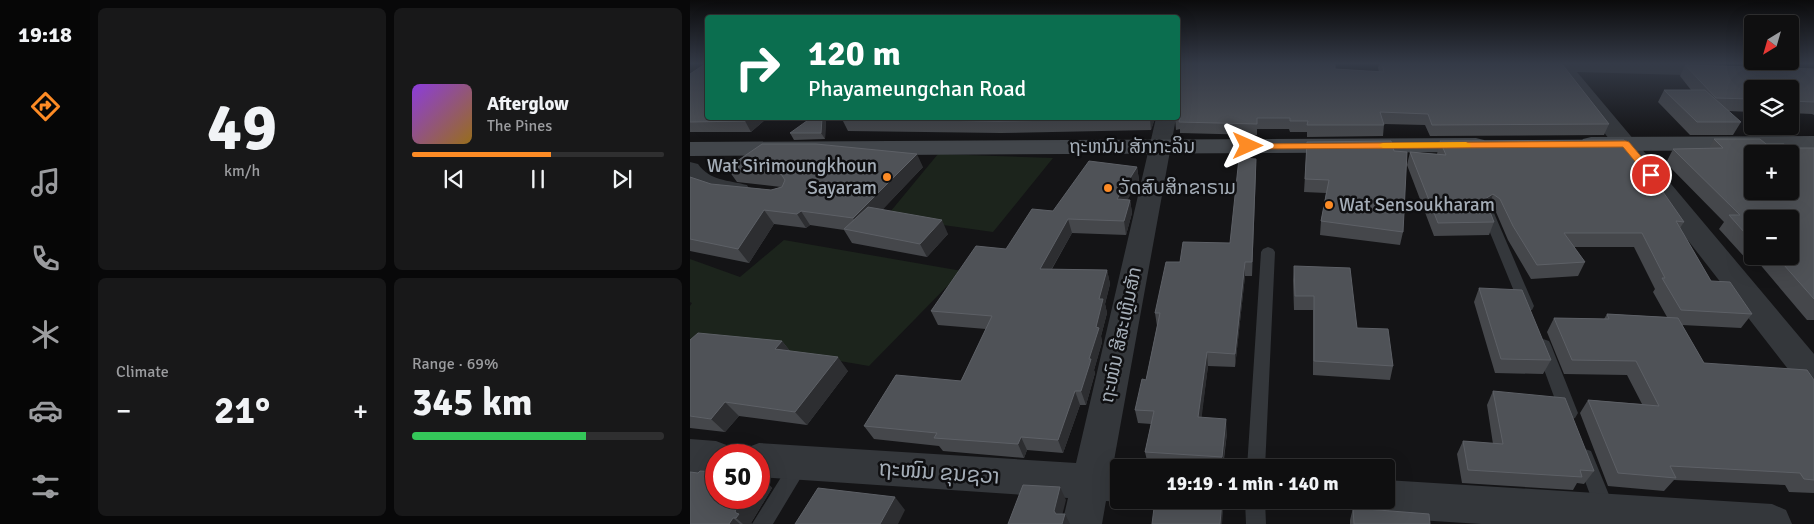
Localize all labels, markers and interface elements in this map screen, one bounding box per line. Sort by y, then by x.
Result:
north arrow [1744,15,1799,70]
map controls [1744,15,1799,265]
text: 19:18 [18,21,72,48]
text: 120 m [808,32,901,75]
icon: right [725,35,790,100]
text: Phayameungchan Road [808,75,1026,102]
button: layers [1744,80,1799,135]
text: 49 [207,88,277,168]
icon: directions [28,89,63,124]
text: Afterglow [487,92,569,116]
text: The Pines [487,116,552,136]
position arrow [1221,119,1273,171]
street label: ຖະຫນົນ ສັກກະລິນ [1069,135,1195,159]
button: + [1744,145,1799,200]
place label: Wat Sirimoungkhoun Sayaram [707,154,877,200]
pin [1630,154,1672,196]
text: km/h [224,161,260,181]
icon: arrive [1637,161,1665,189]
icon: music [28,165,63,200]
icon: previous [440,165,468,193]
icon: pause [524,165,552,193]
icon: next [608,165,636,193]
marker: Wat Sirimoungkhoun Sayaram [881,171,893,183]
place label: ວັດສົບສິກຂາຣາມ [1118,176,1236,200]
marker: ວັດສົບສິກຂາຣາມ [1102,182,1114,194]
place label: Wat Sensoukharam [1339,193,1495,217]
marker: Wat Sensoukharam [1323,199,1335,211]
button: − [1744,210,1799,265]
icon: phone [28,241,63,276]
street label: ຖະໜົນ ສີສະເຫຼີມສັກ [1095,265,1147,405]
icon: climate [28,317,63,352]
text: Range · 69% [412,354,498,374]
text: Climate [116,362,169,382]
text: 345 km [412,379,533,426]
text: 21° [214,387,270,434]
icon: car [28,393,63,428]
text: − [116,394,131,428]
text: + [353,394,368,428]
speed limit sign: 50 [705,444,770,509]
street label: ຖະໜົນ ຂຸນຊວາ [877,454,1000,491]
icon: filters [28,469,63,504]
text: 19:19 · 1 min · 140 m [1166,472,1339,496]

